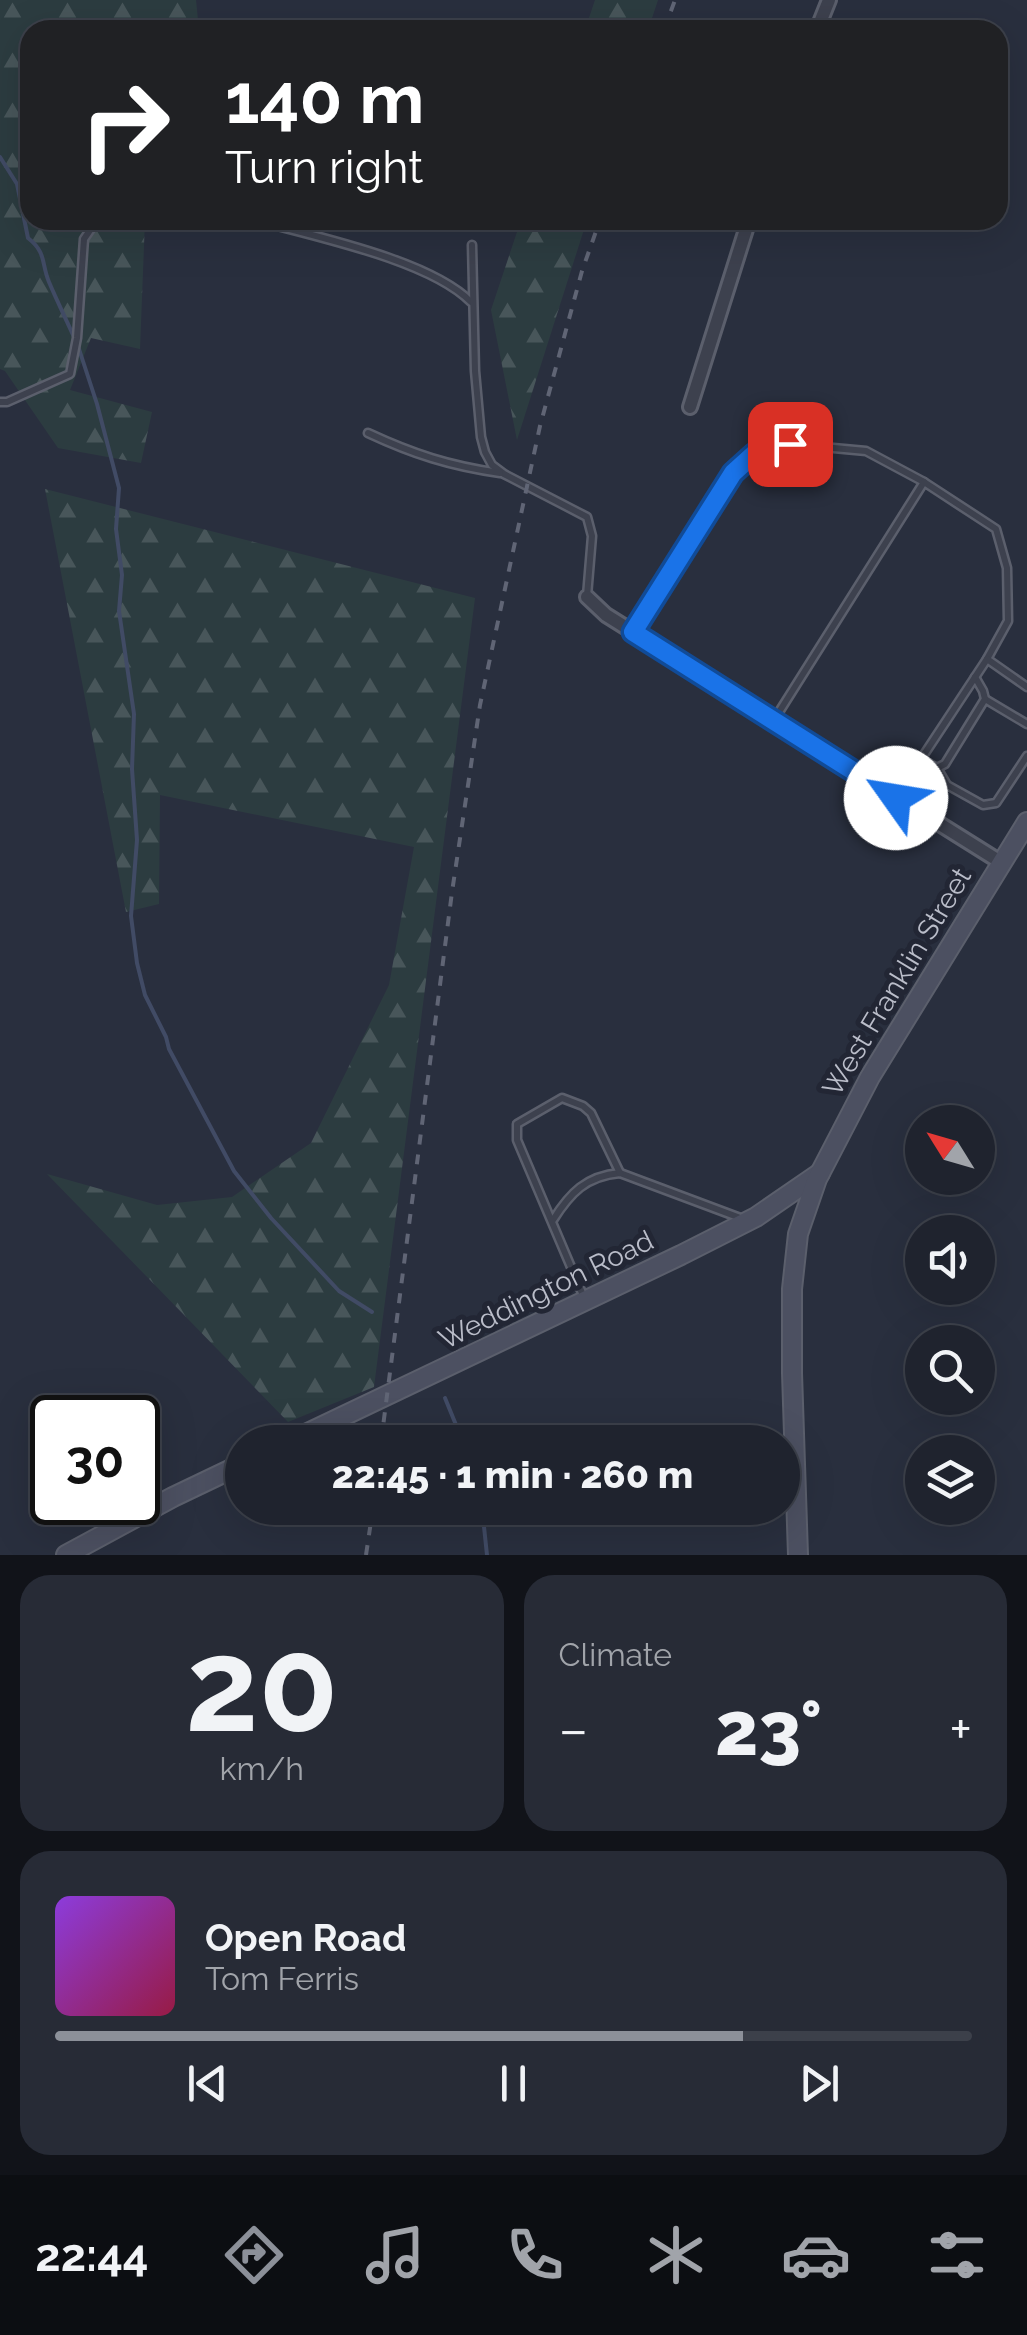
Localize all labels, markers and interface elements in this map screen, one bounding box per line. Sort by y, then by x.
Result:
text: 140 m [225,57,425,139]
icon: right [60,60,190,190]
text: Turn right [225,141,423,194]
pin [748,402,833,487]
icon: arrive [763,417,818,472]
position arrow [844,746,948,850]
street label: West Franklin Street [816,861,978,1102]
north arrow [905,1105,995,1195]
map controls [905,1105,995,1525]
button: sound [905,1215,995,1305]
street label: Weddington Road [433,1224,659,1356]
button: search [905,1325,995,1415]
speed limit sign: 30 [30,1395,160,1525]
button: layers [905,1435,995,1525]
text: 22:45 · 1 min · 260 m [332,1452,693,1497]
text: 20 [185,1609,338,1761]
text: Climate [559,1636,672,1673]
text: 23° [715,1684,822,1773]
text: − [559,1697,588,1762]
text: + [949,1697,972,1762]
text: km/h [220,1750,304,1787]
text: Open Road [205,1915,406,1960]
text: Tom Ferris [205,1960,359,1997]
icon: previous [180,2056,235,2111]
icon: pause [486,2056,541,2111]
icon: next [792,2056,847,2111]
icon: directions [219,2220,289,2290]
icon: music [360,2220,430,2290]
icon: phone [500,2220,570,2290]
icon: climate [641,2220,711,2290]
icon: car [781,2220,851,2290]
icon: filters [922,2220,992,2290]
text: 22:44 [35,2229,149,2282]

